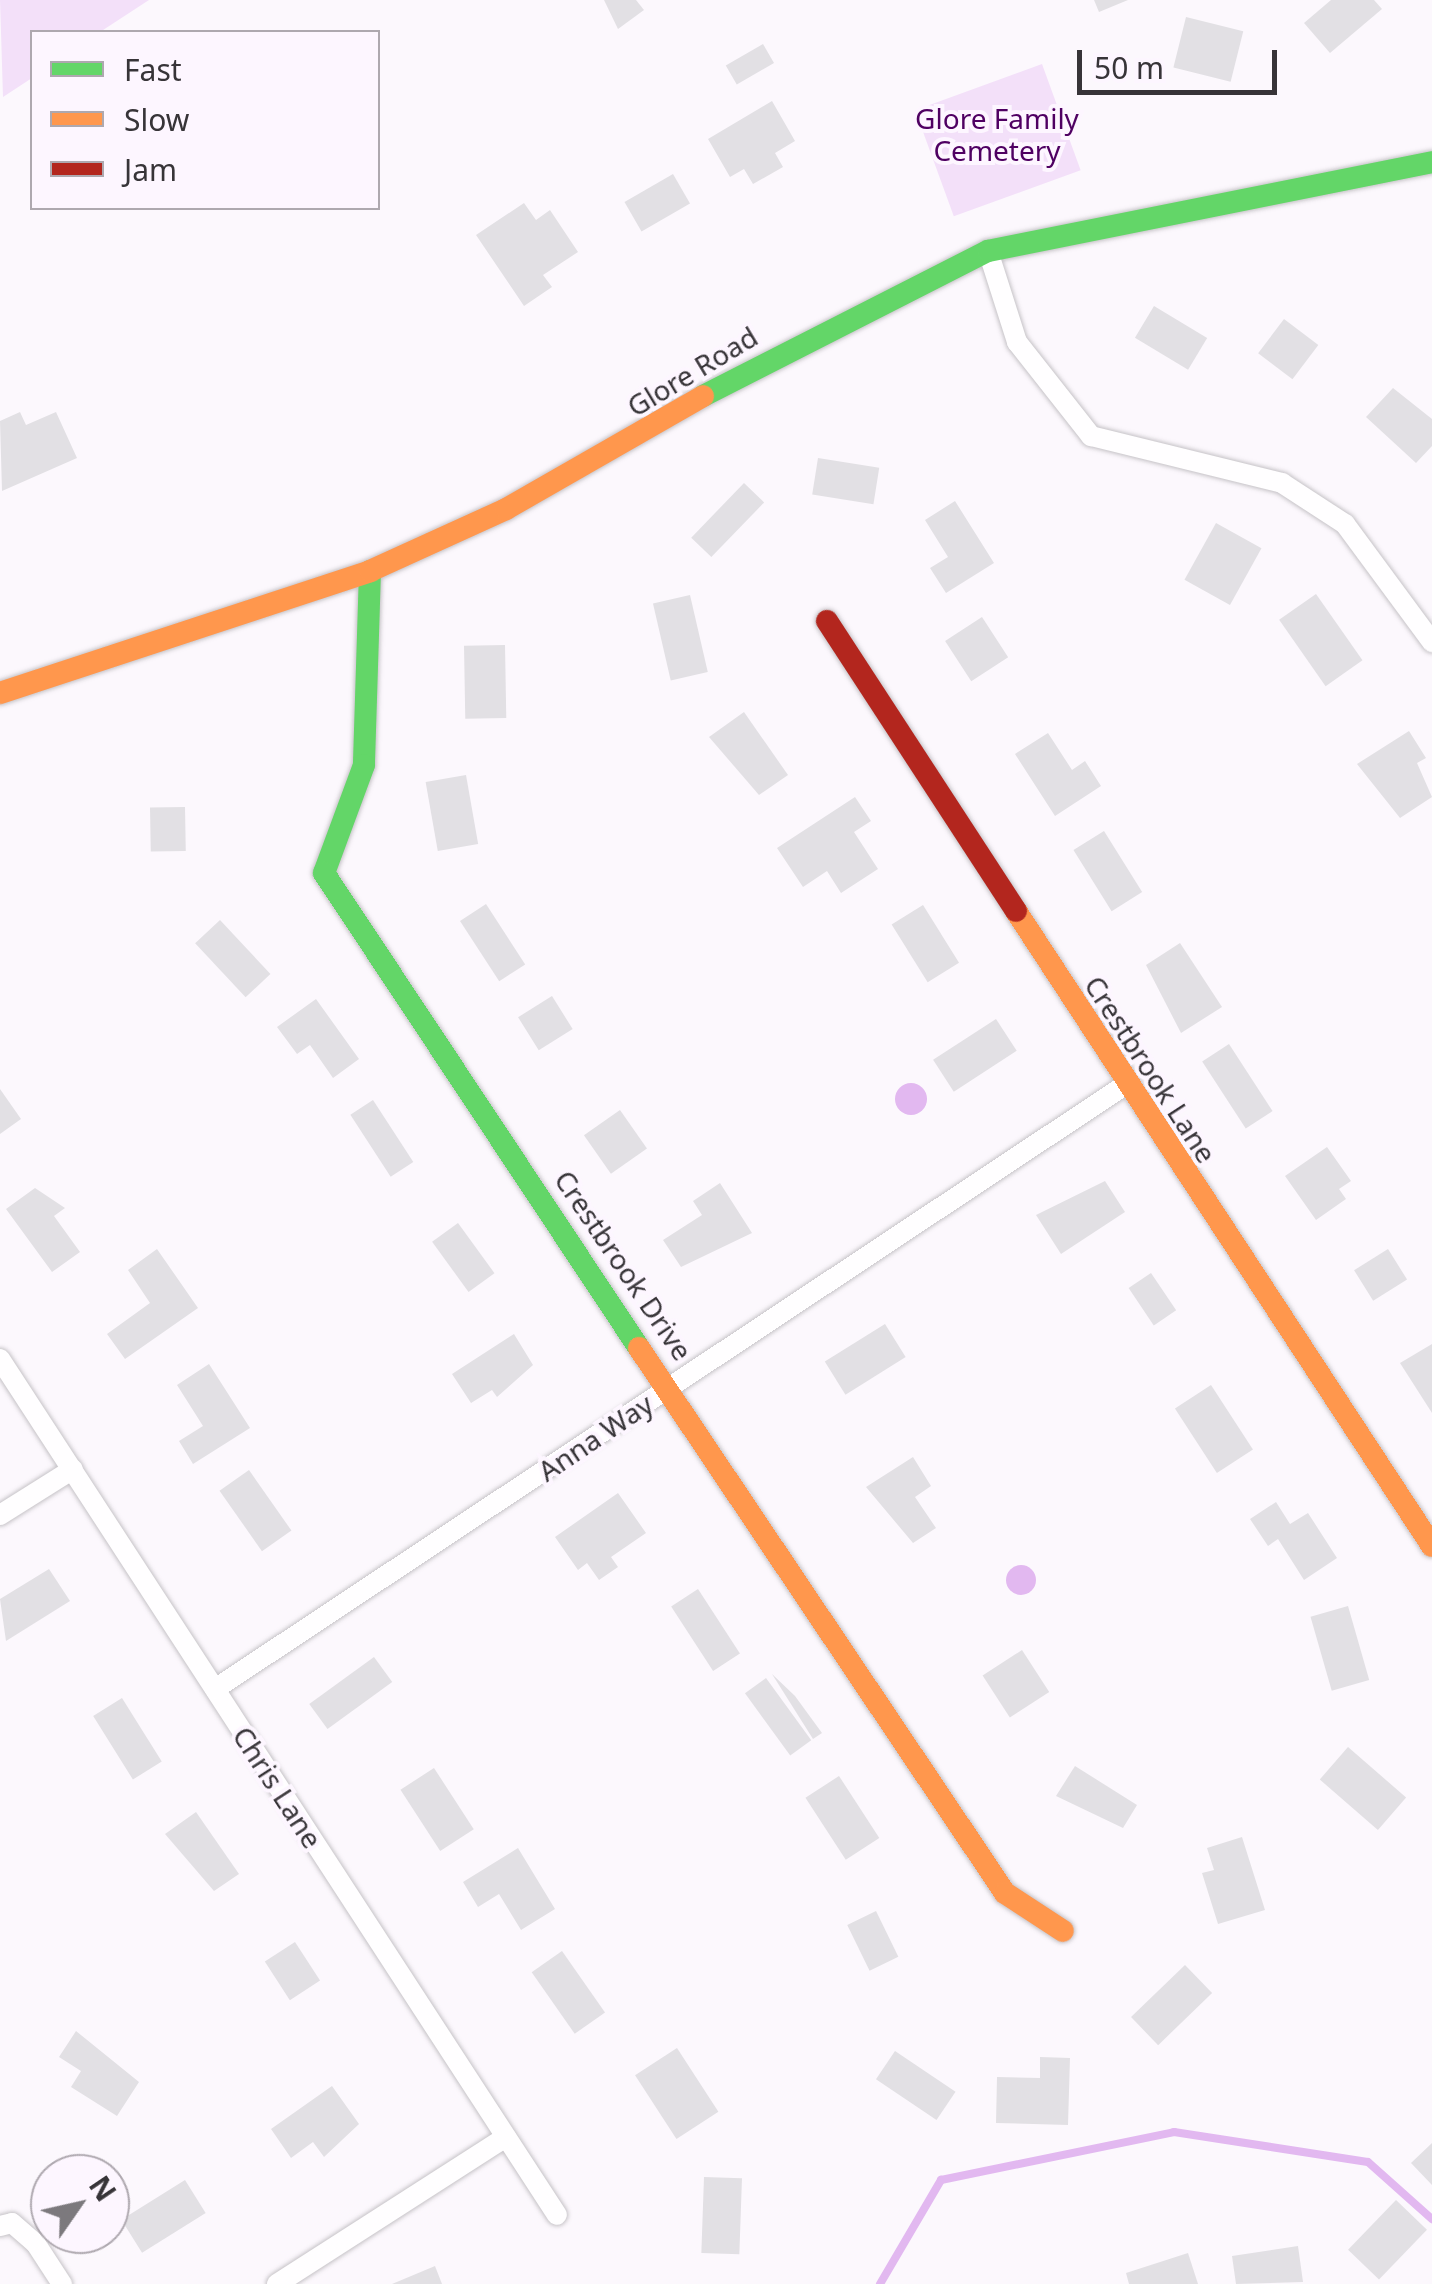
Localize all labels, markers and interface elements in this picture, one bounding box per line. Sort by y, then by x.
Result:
legend [30,30,380,210]
scale bar [1082,30,1282,92]
text: 50 m [1094,47,1164,88]
text: Fast [124,49,182,90]
text: Slow [124,99,189,140]
park label: Glore Family Cemetery [915,101,1079,167]
text: Jam [124,149,177,190]
street label: Glore Road [621,319,763,423]
street label: Crestbrook Lane [1078,969,1224,1169]
street label: Crestbrook Drive [548,1164,700,1366]
street label: Anna Way [531,1386,659,1488]
street label: Chris Lane [226,1720,330,1854]
north arrow [30,2154,130,2254]
text: N [81,2168,125,2208]

